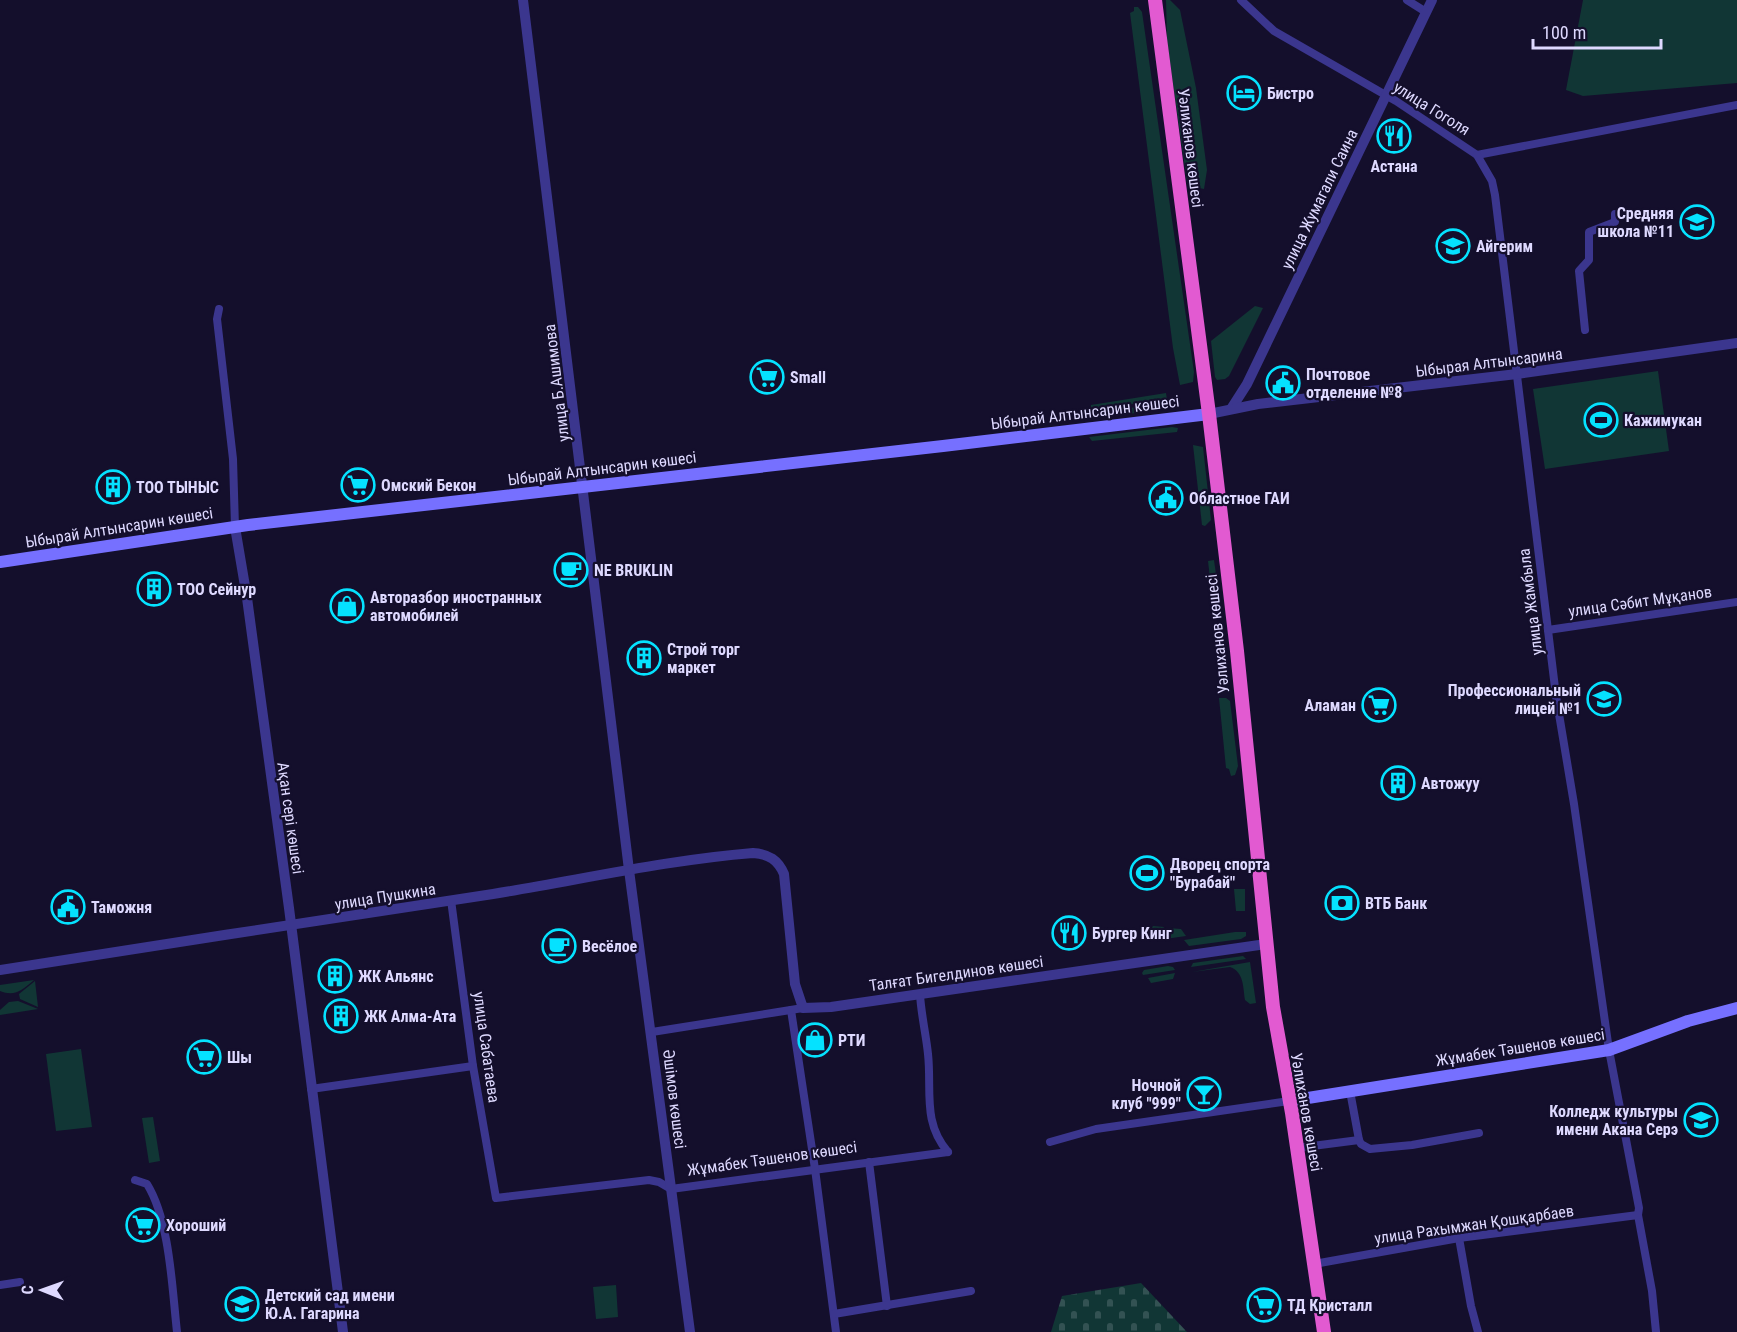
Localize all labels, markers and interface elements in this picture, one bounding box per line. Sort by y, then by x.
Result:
scale bar [1533,12,1660,50]
text: 100 m [1542,22,1586,43]
hotel icon: Бистро [1226,75,1262,111]
street label: улица Гоголя [1390,77,1473,139]
place label: Бистро [1267,84,1314,103]
street label: Уәлиханов көшесі [1174,87,1207,209]
restaurant icon: Астана [1376,118,1412,154]
street label: улица Жумагали Саина [1277,126,1362,272]
place label: Астана [1370,157,1418,176]
place label: Средняя школа №11 [1598,204,1674,241]
school or university icon: Средняя школа №11 [1679,204,1715,240]
school or university icon: Айгерим [1435,228,1471,264]
place label: Айгерим [1476,237,1533,256]
street label: улица Б.Ашимова [540,323,573,443]
street label: Ыбырая Алтынсарина [1414,344,1564,381]
supermarket icon: Small [749,359,785,395]
public building icon: Почтовое отделение №8 [1265,365,1301,401]
place label: Почтовое отделение №8 [1306,365,1402,402]
place label: Small [790,368,826,387]
street label: Ыбырай Алтынсарин көшесі [990,392,1180,433]
sports icon: Кажимукан [1583,402,1619,438]
place label: Кажимукан [1624,411,1702,430]
street label: Ыбырай Алтынсарин көшесі [507,448,697,489]
supermarket icon: Омский Бекон [340,467,376,503]
building icon: ТОО ТЫНЫС [95,469,131,505]
place label: Омский Бекон [381,476,476,495]
place label: ТОО ТЫНЫС [136,478,219,497]
public building icon: Областное ГАИ [1148,480,1184,516]
place label: Областное ГАИ [1189,489,1290,508]
street label: Ыбырай Алтынсарин көшесі [24,503,214,552]
street label: улица Жамбыла [1515,547,1546,656]
cafe icon: NE BRUKLIN [553,552,589,588]
place label: NE BRUKLIN [594,561,673,580]
building icon: ТОО Сейнур [136,571,172,607]
street label: Уәлиханов көшесі [1202,573,1233,695]
place label: ТОО Сейнур [177,580,256,599]
street label: улица Сәбит Мұқанов [1567,582,1713,621]
shop icon: Авторазбор иностранных автомобилей [329,588,365,624]
place label: Авторазбор иностранных автомобилей [370,588,542,625]
building icon: Строй торг маркет [626,640,662,676]
place label: Строй торг маркет [667,640,740,677]
place label: Профессиональный лицей №1 [1448,681,1581,718]
school or university icon: Профессиональный лицей №1 [1586,681,1622,717]
supermarket icon: Аламан [1361,687,1397,723]
place label: Аламан [1305,696,1356,715]
street label: Ақан сері көшесі [273,761,308,875]
building icon: Автожуу [1380,765,1416,801]
place label: Автожуу [1421,774,1480,793]
sports icon: Дворец спорта "Бурабай" [1129,855,1165,891]
place label: Дворец спорта "Бурабай" [1170,855,1270,892]
street label: улица Пушкина [333,879,437,914]
bank icon: ВТБ Банк [1324,885,1360,921]
public building icon: Таможня [50,889,86,925]
place label: ВТБ Банк [1365,894,1427,913]
place label: Таможня [91,898,152,917]
restaurant icon: Бургер Кинг [1051,915,1087,951]
place label: Бургер Кинг [1092,924,1172,943]
cafe icon: Весёлое [541,928,577,964]
place label: Весёлое [582,937,638,956]
street label: Талғат Бигелдинов көшесі [868,952,1044,995]
building icon: ЖК Альянс [317,958,353,994]
place label: ЖК Альянс [358,967,434,986]
street label: улица Сабатаева [469,990,504,1104]
building icon: ЖК Алма-Ата [323,998,359,1034]
place label: ЖК Алма-Ата [364,1007,457,1026]
shop icon: РТИ [797,1022,833,1058]
street label: Жұмабек Тәшенов көшесі [1434,1025,1606,1070]
place label: РТИ [838,1031,865,1050]
supermarket icon: Шы [186,1039,222,1075]
place label: Шы [227,1048,252,1067]
street label: Әшімов көшесі [659,1048,690,1150]
street label: Уәлиханов көшесі [1287,1051,1326,1173]
place label: Ночной клуб "999" [1112,1076,1181,1113]
bar icon: Ночной клуб "999" [1186,1076,1222,1112]
place label: Колледж культуры имени Акана Серэ [1549,1102,1678,1139]
school or university icon: Колледж культуры имени Акана Серэ [1683,1102,1719,1138]
street label: Жұмабек Тәшенов көшесі [686,1137,858,1180]
street label: улица Рахымжан Қошқарбаев [1373,1201,1575,1248]
supermarket icon: Хороший [125,1207,161,1243]
place label: Хороший [166,1216,226,1235]
north arrow [12,1260,72,1320]
text: С [18,1285,37,1294]
school or university icon: Детский сад имени Ю.А. Гагарина [224,1286,260,1322]
place label: Детский сад имени Ю.А. Гагарина [265,1286,395,1323]
supermarket icon: ТД Кристалл [1246,1287,1282,1323]
place label: ТД Кристалл [1287,1296,1372,1315]

